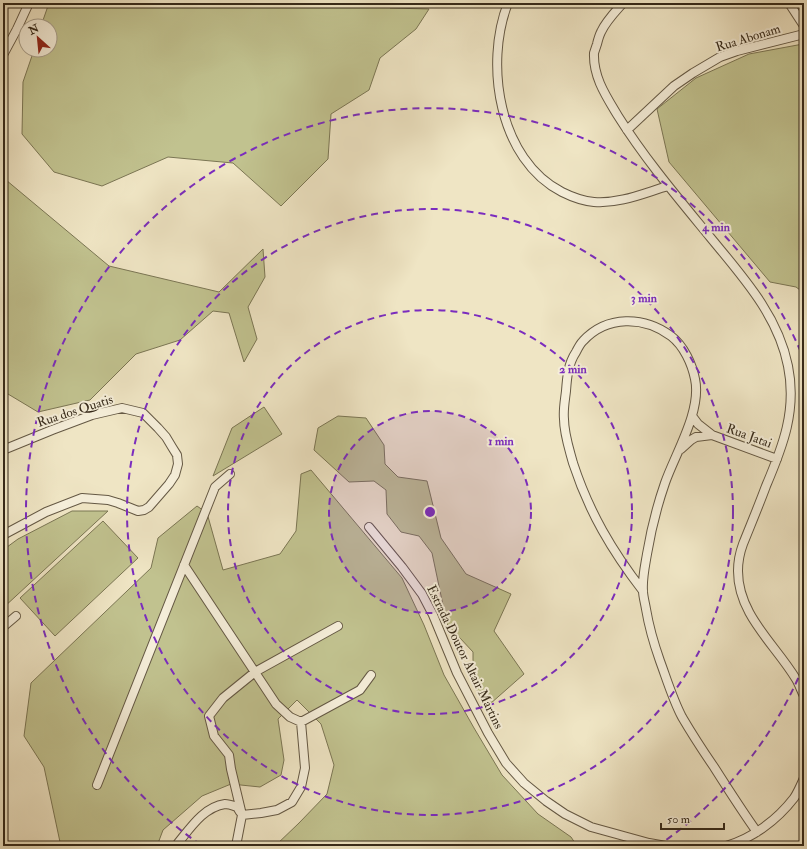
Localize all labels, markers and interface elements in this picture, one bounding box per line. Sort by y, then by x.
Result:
north arrow [18,18,58,58]
text: N [25,21,42,38]
street label: Rua Abonam [714,21,782,55]
text: 4 min [701,220,731,235]
text: 3 min [631,291,658,306]
text: 2 min [559,362,587,377]
street label: Rua dos Quatis [35,391,116,431]
street label: Rua Jatai [724,420,774,452]
text: 1 min [488,434,515,449]
centre of rings [423,505,437,519]
street label: Estrada Doutor Altair Martins [423,583,507,732]
scale bar [661,805,724,831]
text: 50 m [667,812,691,827]

